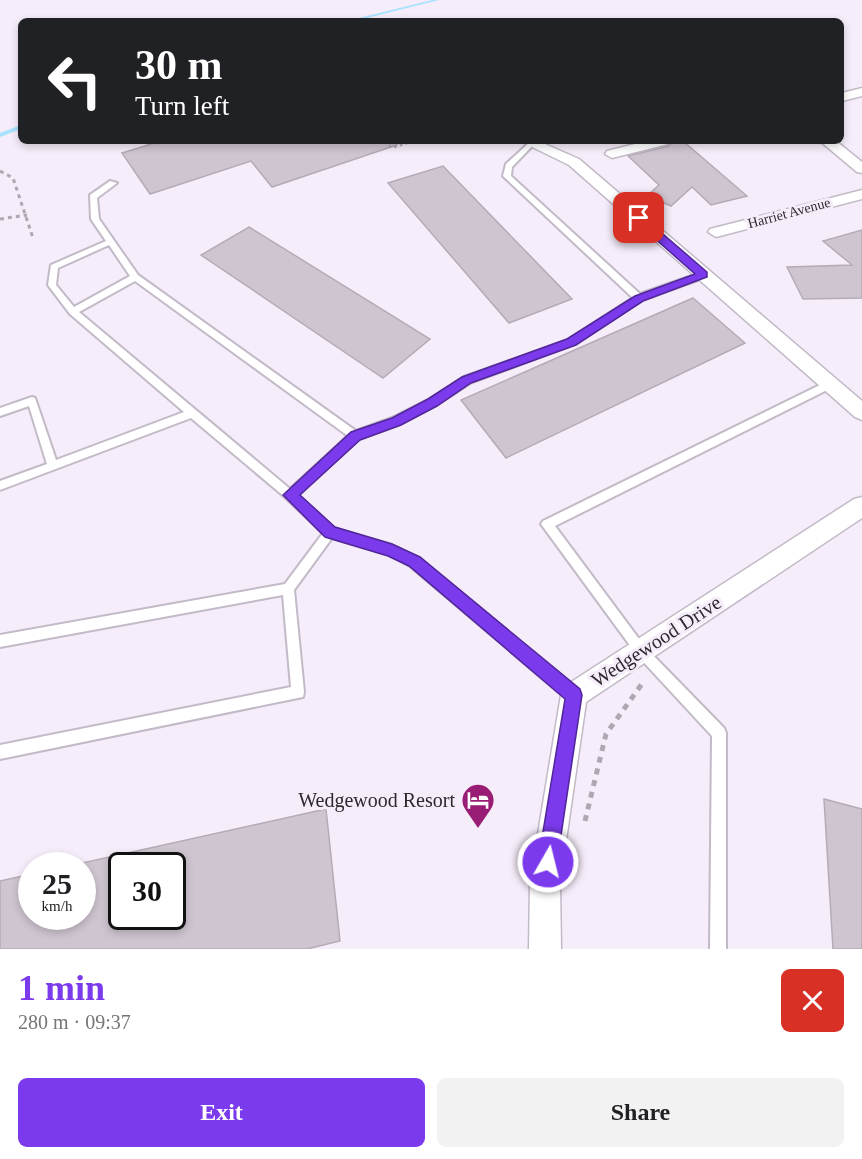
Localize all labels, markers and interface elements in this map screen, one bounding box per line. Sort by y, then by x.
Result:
icon: left [36,42,114,120]
text: 30 m [135,42,223,88]
text: Turn left [135,91,229,121]
pin [613,192,664,243]
street label: Harriet Avenue [746,195,832,231]
icon: arrive [622,201,655,234]
street label: Wedgewood Drive [587,591,726,692]
hotel icon: Wedgewood Resort [460,782,496,829]
place label: Wedgewood Resort [298,789,455,812]
position arrow [516,830,580,894]
speed limit sign: 30 [108,852,186,930]
text: 25 [42,867,72,900]
text: km/h [42,898,72,914]
text: 1 min [18,968,105,1008]
button: close [781,969,844,1032]
text: 280 m · 09:37 [18,1011,131,1033]
button: Exit [18,1078,425,1147]
button: Share [437,1078,844,1147]

